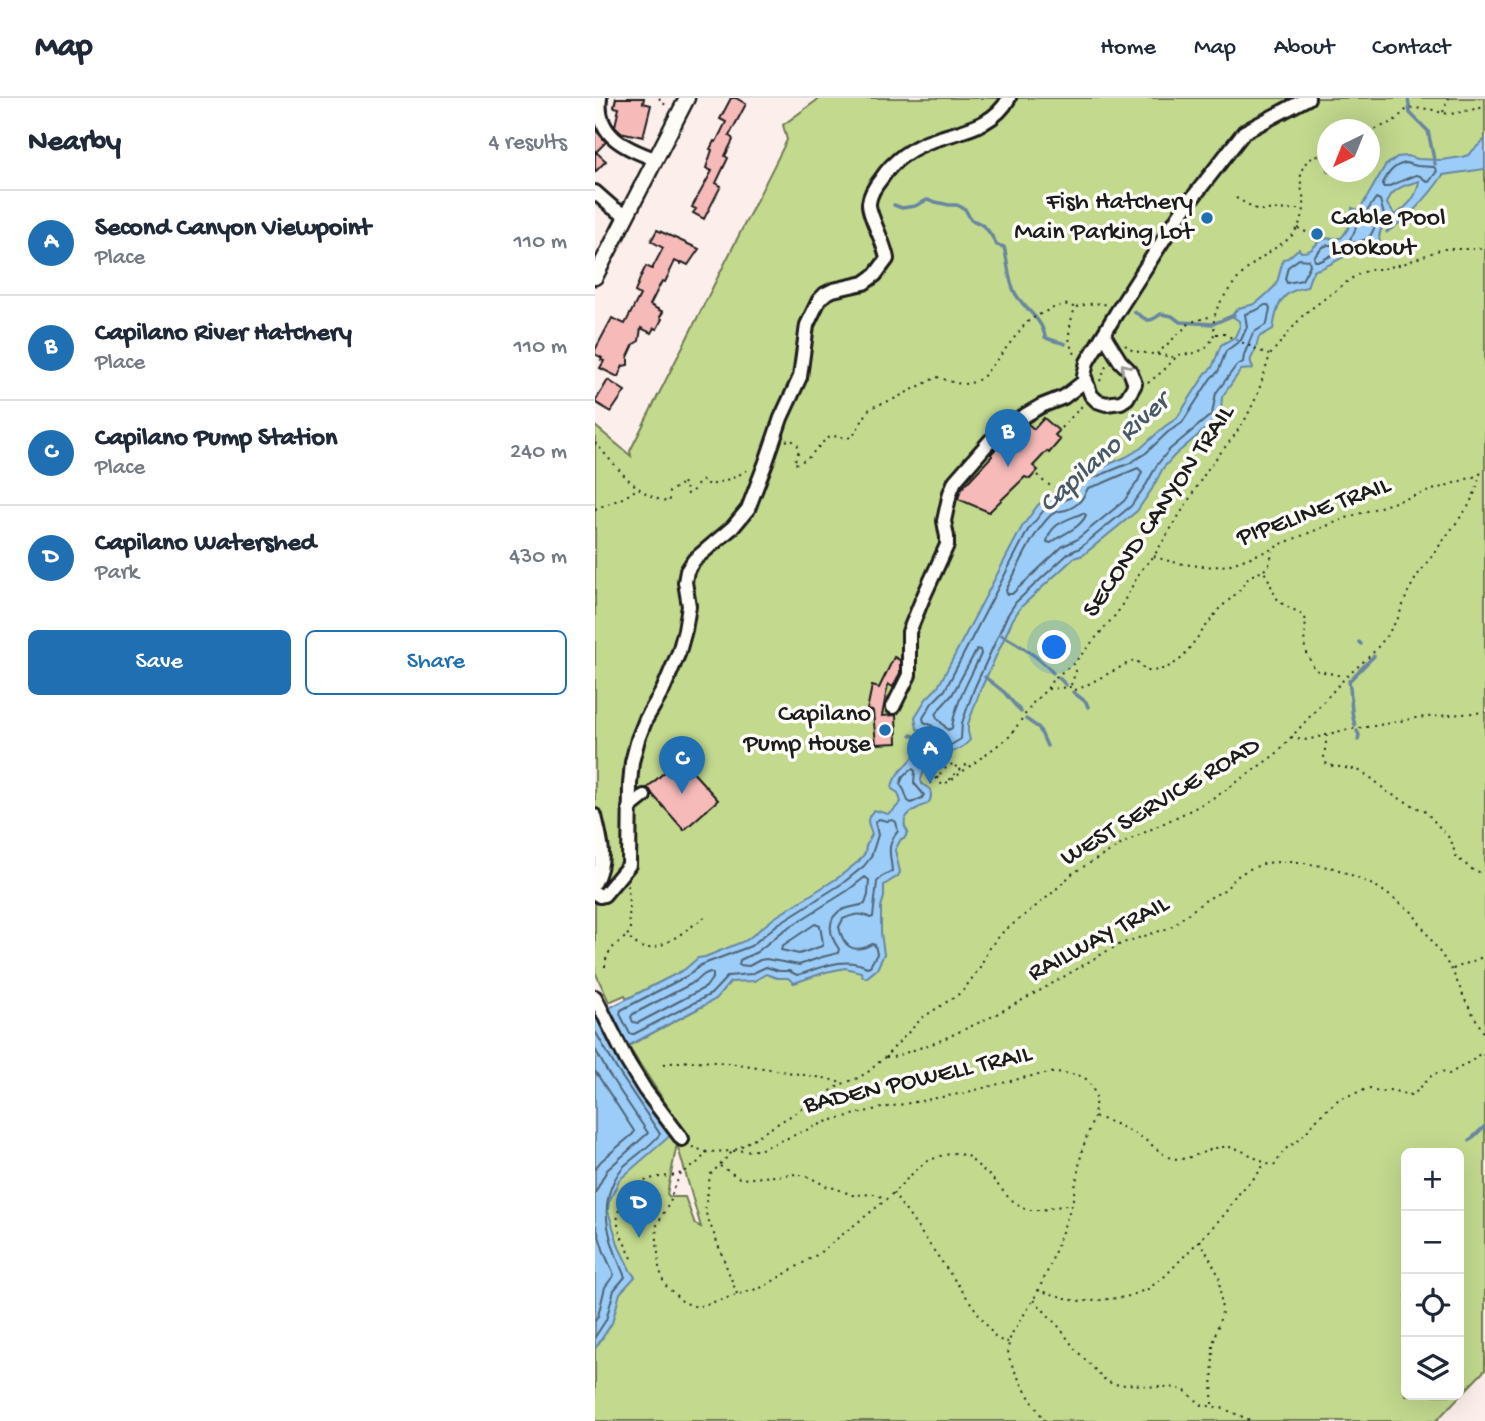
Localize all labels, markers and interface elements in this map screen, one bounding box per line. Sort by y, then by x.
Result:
text: Map [35,29,92,67]
text: Home [1100,34,1156,63]
text: Map [1194,34,1236,63]
text: About [1274,34,1334,63]
text: Contact [1372,34,1450,63]
north arrow [1317,119,1380,182]
text: Nearby [28,126,121,161]
text: 4 results [488,130,567,157]
place label: Fish Hatchery Main Parking Lot [1014,188,1195,249]
place label: Cable Pool Lookout [1331,204,1446,265]
marker: Fish Hatchery Main Parking Lot [1199,210,1215,226]
text: Second Canyon Viewpoint [95,214,371,245]
marker: Cable Pool Lookout [1309,226,1325,242]
text: A [44,229,58,256]
text: 110 m [514,229,567,256]
text: Place [95,245,145,272]
text: Capilano River Hatchery [95,319,352,350]
text: B [45,334,57,361]
text: 110 m [514,334,567,361]
text: Place [95,350,145,377]
one-way arrow [1121,363,1134,375]
water label: Capilano River [1033,383,1181,521]
street label: SECOND CANYON TRAIL [1077,398,1244,624]
pin: B [985,409,1031,467]
text: Capilano Pump Station [95,424,337,455]
text: C [45,439,57,466]
text: 240 m [510,439,567,466]
text: Place [95,455,145,482]
street label: PIPELINE TRAIL [1232,470,1396,555]
text: Capilano Watershed [95,529,316,560]
text: D [44,544,59,571]
text: 430 m [509,544,567,571]
text: Park [95,560,139,587]
button: Save [28,630,291,695]
button: Share [305,630,567,695]
your location [1037,630,1071,664]
place label: Capilano Pump House [743,700,872,761]
marker: Capilano Pump House [877,722,893,738]
pin: A [907,726,953,784]
street label: WEST SERVICE ROAD [1056,731,1266,875]
pin: C [659,736,705,794]
street label: RAILWAY TRAIL [1023,889,1176,990]
street label: BADEN POWELL TRAIL [800,1039,1037,1123]
map controls [1401,1148,1464,1400]
button: + [1401,1148,1464,1211]
pin: D [616,1180,662,1238]
button: − [1401,1211,1464,1274]
button: locate [1401,1274,1464,1337]
button: layers [1401,1337,1464,1400]

